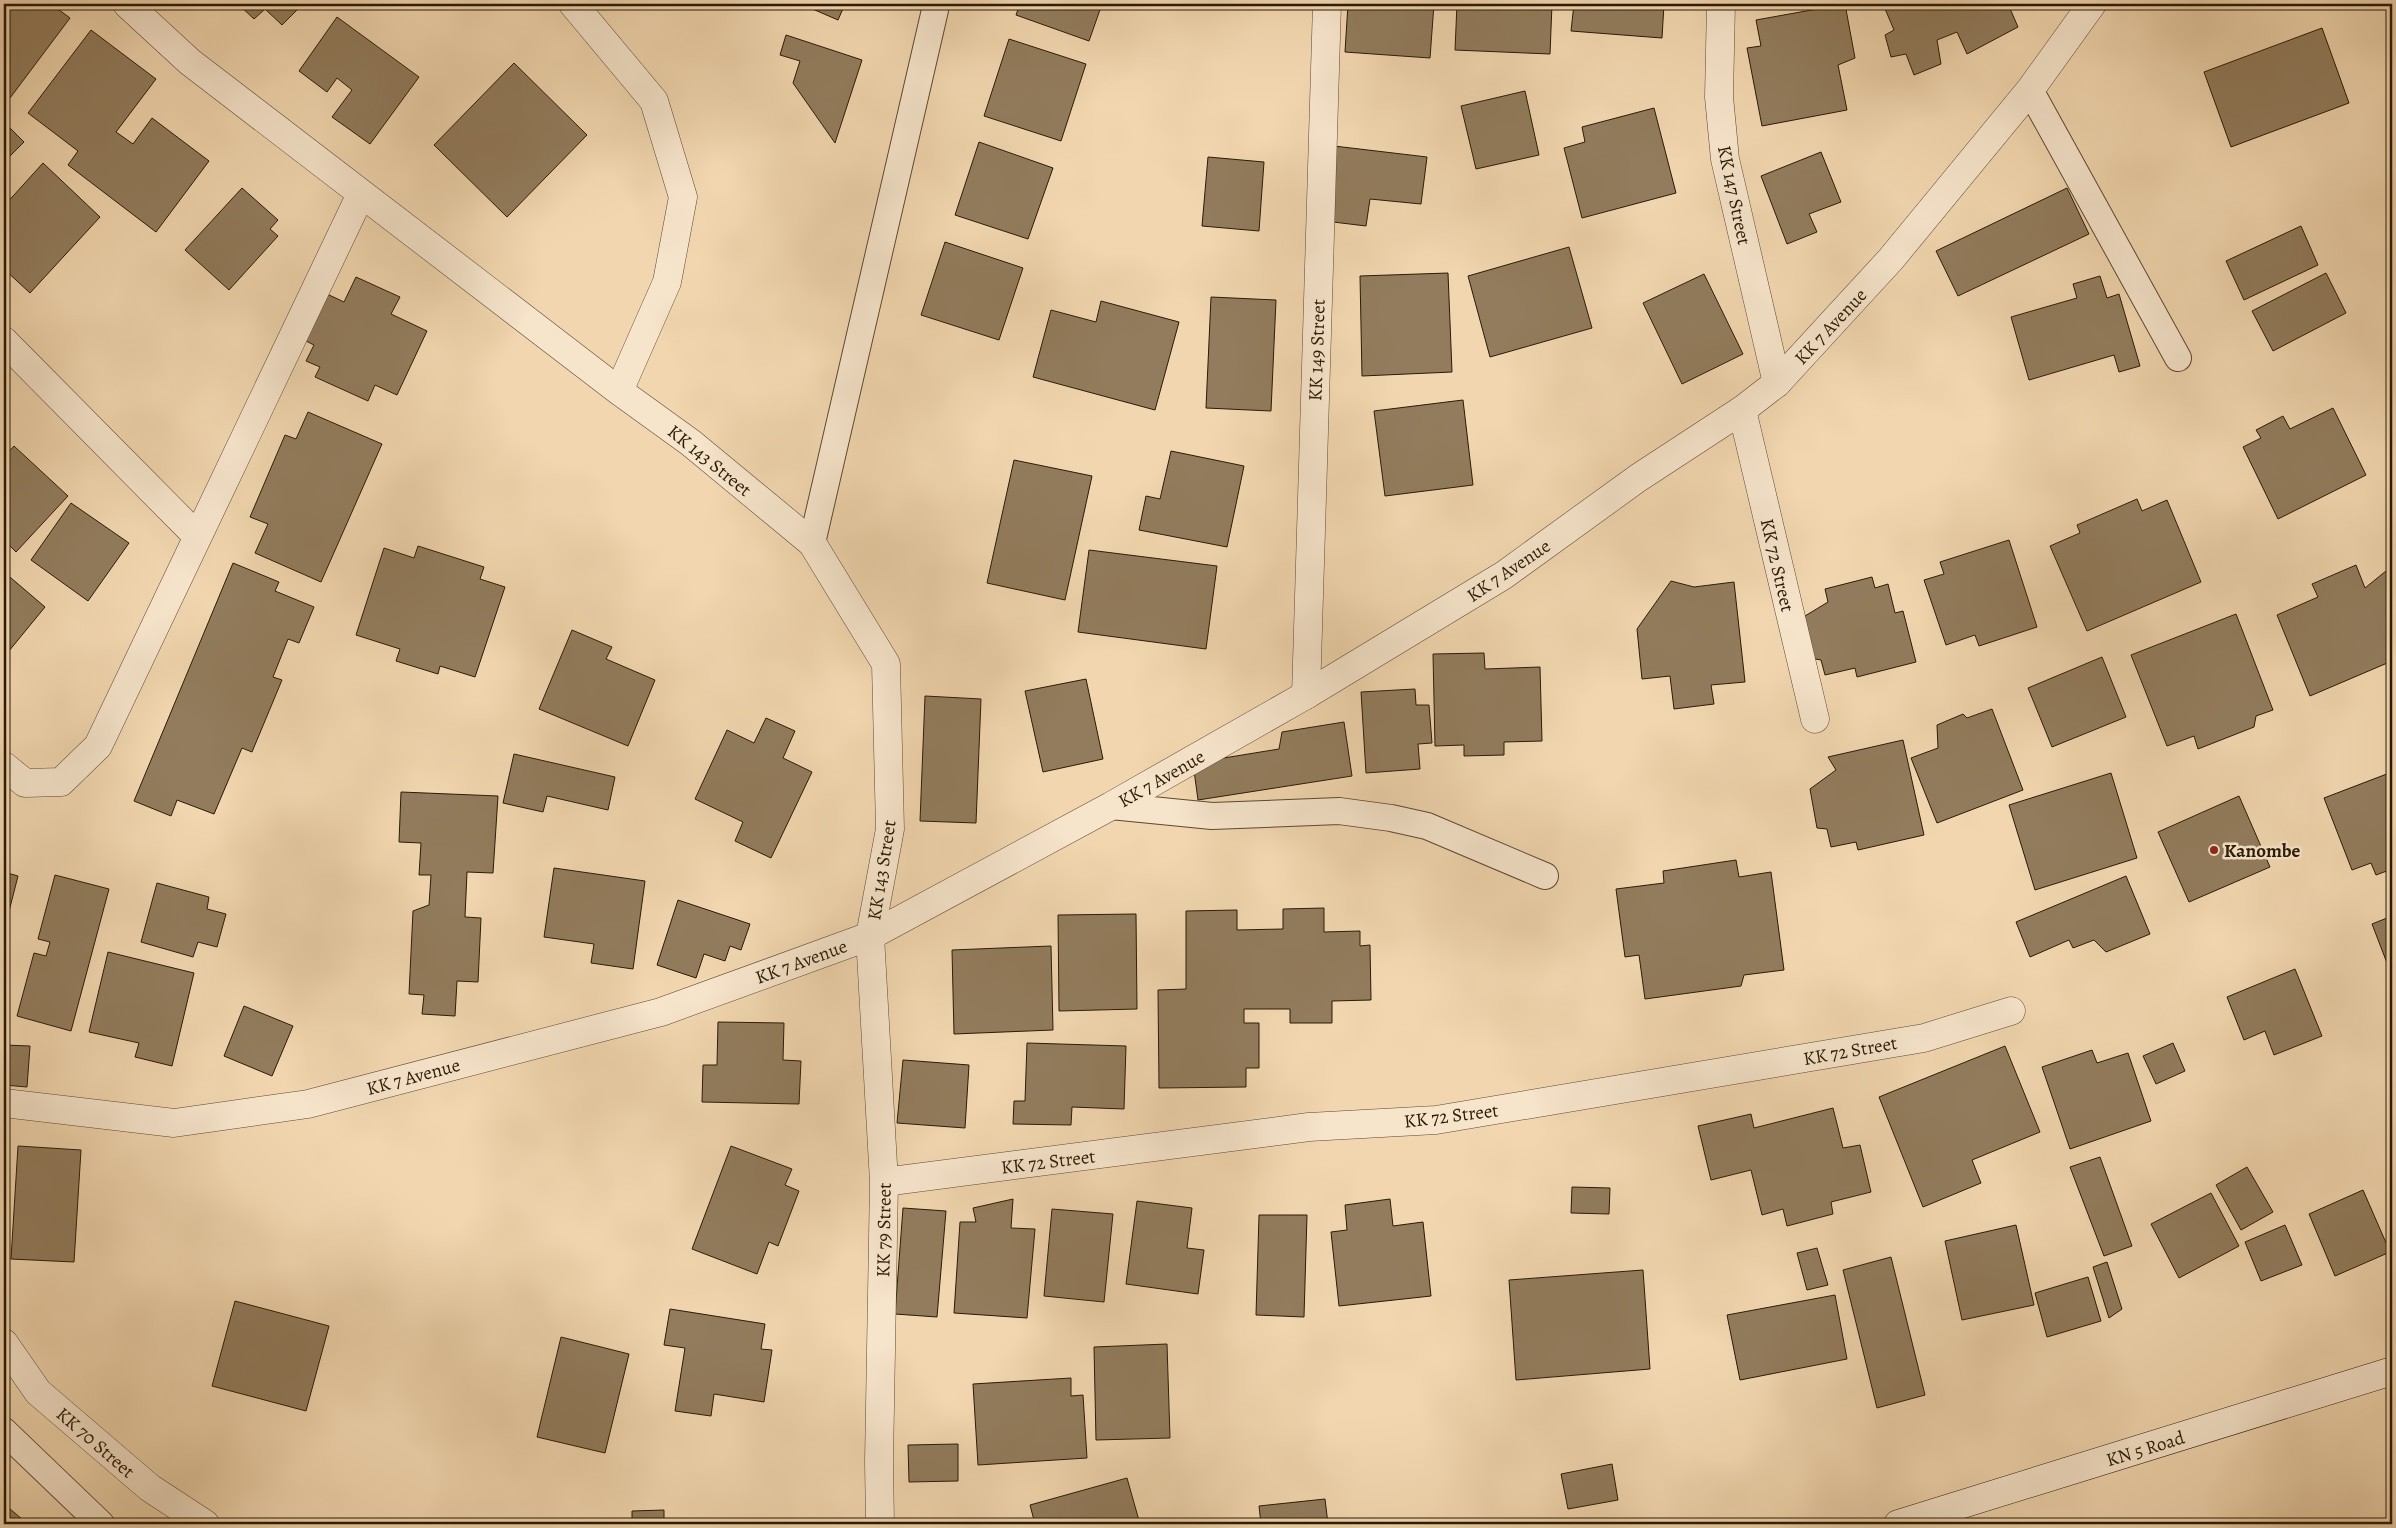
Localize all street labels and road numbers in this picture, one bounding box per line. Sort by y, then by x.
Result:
street label: KK 147 Street [1711,143,1757,247]
street label: KK 7 Avenue [1789,283,1873,371]
street label: KK 149 Street [1302,299,1332,401]
street label: KK 143 Street [662,419,757,503]
street label: KK 72 Street [1754,516,1800,614]
street label: KK 7 Avenue [1462,533,1556,608]
street label: KK 7 Avenue [1113,744,1210,814]
street label: KK 143 Street [861,818,903,922]
street label: KK 7 Avenue [752,933,851,991]
street label: KK 72 Street [1801,1030,1899,1072]
street label: KK 7 Avenue [364,1052,463,1102]
street label: KK 72 Street [1402,1097,1500,1135]
street label: KK 72 Street [999,1143,1097,1181]
street label: KK 79 Street [870,1182,898,1278]
street label: KK 70 Street [51,1401,140,1484]
street label: KN 5 Road [2103,1424,2189,1473]

